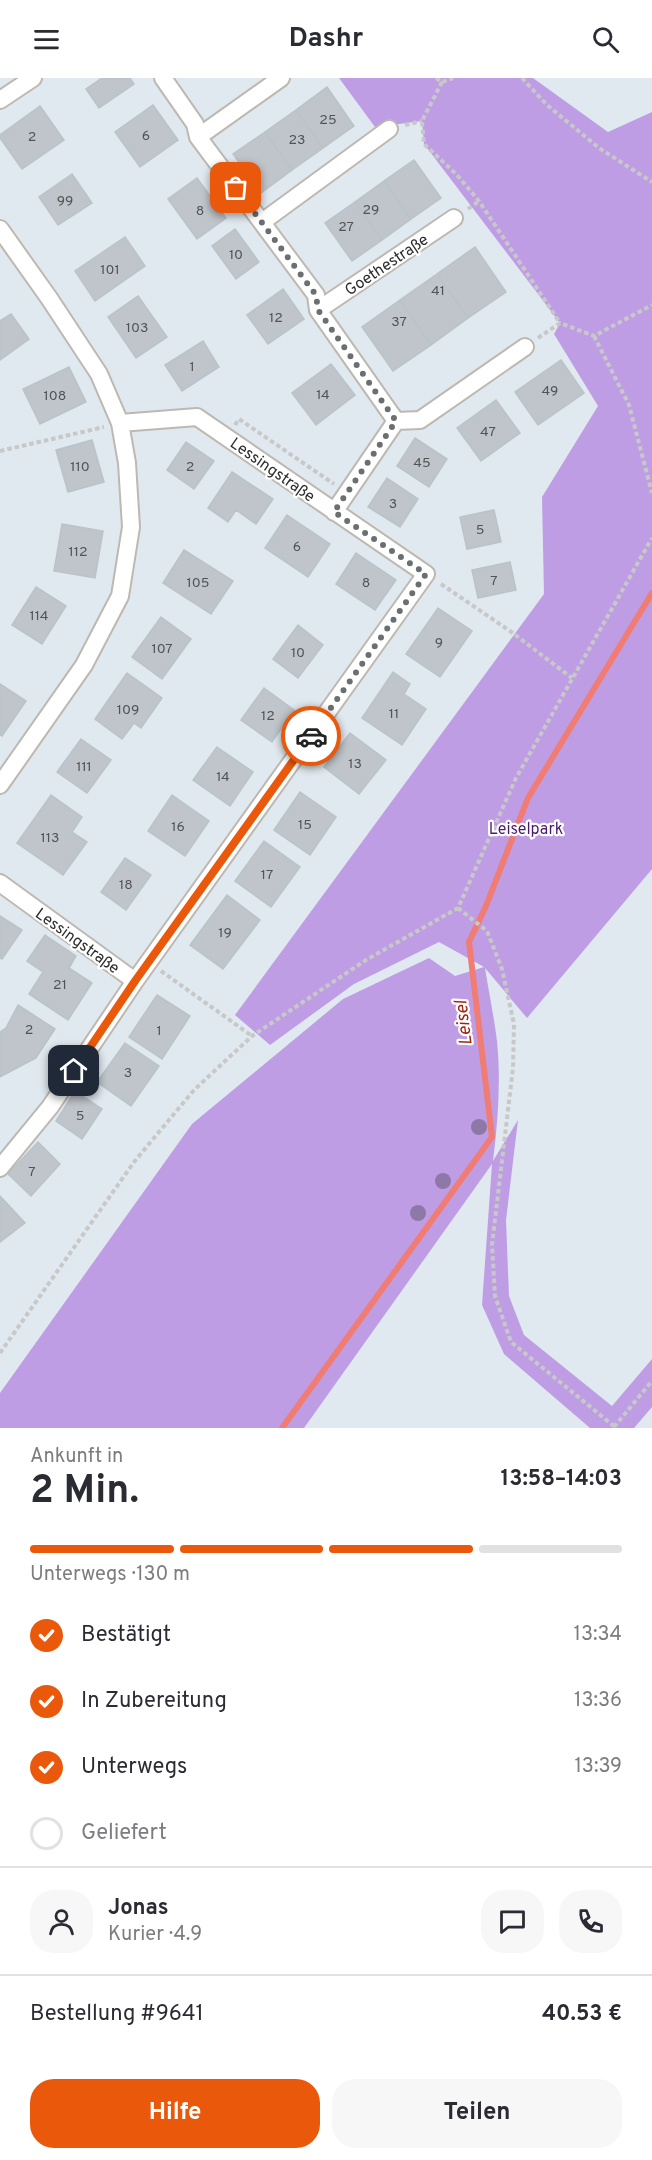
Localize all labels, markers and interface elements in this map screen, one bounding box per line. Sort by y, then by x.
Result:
text: Dashr [289,22,363,56]
icon: menu [30,23,63,56]
icon: search [589,23,622,56]
house number: 25 [319,112,337,129]
house number: 6 [142,128,150,145]
house number: 2 [28,129,36,146]
house number: 23 [289,132,306,149]
pin [210,162,261,213]
icon: bag [219,171,252,204]
house number: 99 [57,193,73,210]
house number: 29 [363,202,379,219]
house number: 8 [196,203,204,220]
house number: 27 [338,219,354,236]
street label: Goethestraße [341,230,433,301]
house number: 10 [229,247,243,264]
house number: 101 [100,262,120,279]
house number: 41 [431,283,445,300]
house number: 12 [269,310,283,327]
house number: 37 [391,314,407,331]
house number: 103 [126,320,148,337]
house number: 1 [189,359,195,376]
house number: 49 [542,383,558,400]
house number: 14 [316,387,330,404]
house number: 108 [44,388,66,405]
house number: 47 [480,424,496,441]
street label: Lessingstraße [225,434,318,507]
house number: 45 [413,455,431,472]
house number: 110 [70,459,90,476]
house number: 2 [186,459,194,476]
house number: 3 [389,496,397,513]
house number: 5 [476,522,484,539]
house number: 6 [293,539,301,556]
house number: 112 [68,544,88,561]
house number: 7 [490,573,498,590]
house number: 105 [187,575,209,592]
house number: 8 [362,575,370,592]
house number: 114 [30,608,48,625]
house number: 9 [435,635,443,652]
house number: 107 [151,641,173,658]
house number: 10 [291,645,305,662]
house number: 109 [117,702,139,719]
courier [281,706,341,766]
house number: 11 [389,706,399,723]
house number: 12 [261,708,275,725]
icon: car [295,720,328,753]
house number: 13 [348,756,362,773]
house number: 111 [76,759,92,776]
house number: 14 [216,769,230,786]
house number: 15 [298,817,312,834]
house number: 16 [171,819,185,836]
park label: Leiselpark [489,820,563,840]
house number: 113 [41,830,59,847]
house number: 17 [261,867,273,884]
house number: 18 [119,877,133,894]
street label: Lessingstraße [31,904,123,979]
house number: 19 [218,925,232,942]
house number: 21 [53,977,67,994]
water label: Leisel [450,998,479,1047]
house number: 2 [25,1022,33,1039]
house number: 1 [156,1023,162,1040]
pin [48,1045,99,1096]
icon: home [57,1054,90,1087]
house number: 3 [124,1065,132,1082]
house number: 5 [76,1108,84,1125]
house number: 7 [28,1164,36,1181]
text: Ankunft in [30,1444,123,1470]
text: 13:58–14:03 [501,1466,622,1493]
text: 2 Min. [30,1468,139,1517]
text: Unterwegs · 130 m [30,1562,190,1588]
icon: check [30,1619,63,1652]
text: Bestätigt [81,1622,171,1649]
text: 13:34 [574,1622,622,1648]
icon: check [30,1685,63,1718]
text: In Zubereitung [81,1688,227,1715]
text: 13:36 [574,1688,622,1714]
icon: check [30,1751,63,1784]
text: Unterwegs [81,1754,187,1781]
text: 13:39 [574,1754,622,1780]
text: Geliefert [81,1820,167,1847]
button: person [30,1890,93,1953]
button: chat [481,1890,544,1953]
button: phone [559,1890,622,1953]
text: Jonas [108,1895,169,1922]
text: Kurier · 4.9 [108,1922,202,1948]
text: Bestellung #9641 [30,2001,204,2028]
text: 40.53 € [542,2001,622,2028]
button: Hilfe [30,2079,320,2148]
button: Teilen [332,2079,622,2148]

